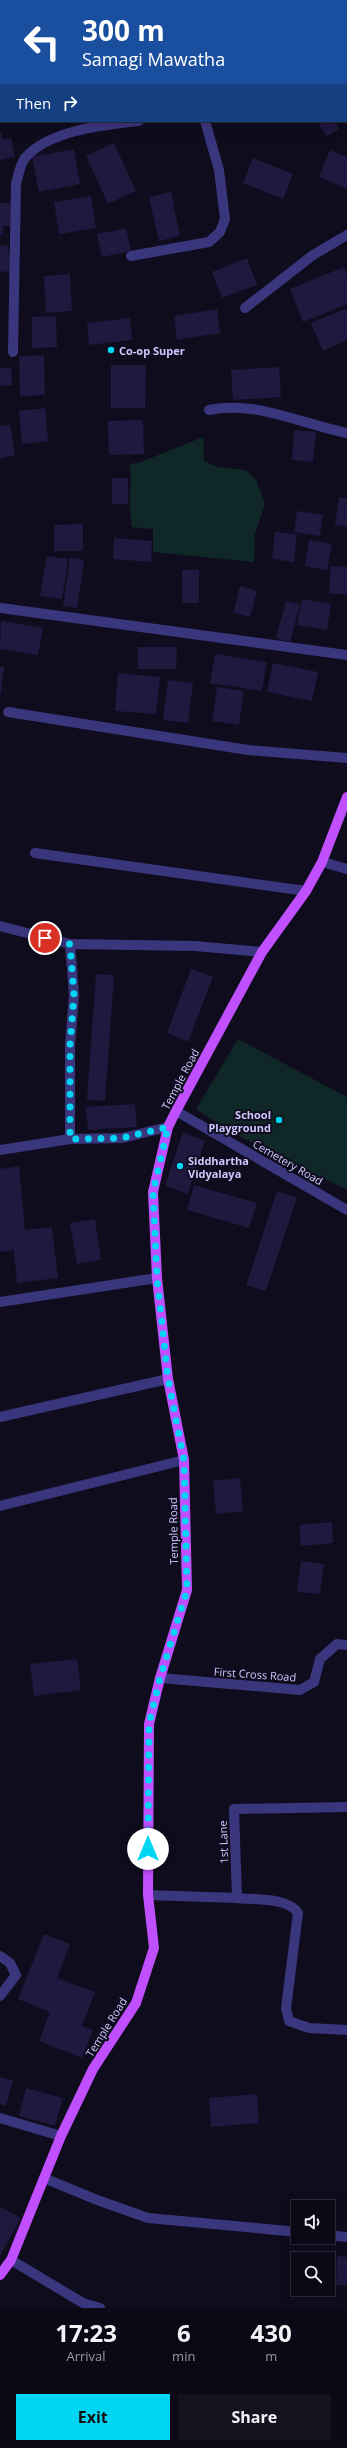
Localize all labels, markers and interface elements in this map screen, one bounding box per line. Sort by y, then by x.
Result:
text: 300 m [82,11,165,49]
icon: left [16,16,68,68]
text: Samagi Mawatha [82,47,225,71]
icon: right [59,92,81,114]
text: Then [16,93,51,113]
place label: Co-op Super [119,343,185,358]
marker: Co-op Super [106,345,116,355]
pin [28,921,62,955]
icon: arrive [34,927,56,949]
street label: Temple Road [158,1046,202,1112]
place label: School Playground [208,1107,271,1135]
marker: School Playground [274,1115,284,1125]
street label: Cemetery Road [250,1136,326,1188]
place label: Siddhartha Vidyalaya [188,1153,249,1181]
marker: Siddhartha Vidyalaya [175,1161,185,1171]
street label: Temple Road [165,1497,181,1565]
street label: First Cross Road [213,1664,297,1684]
street label: 1st Lane [215,1820,231,1864]
position arrow [127,1828,169,1870]
street label: Temple Road [82,1995,130,2059]
map controls [291,2200,335,2296]
button: sound [291,2200,335,2244]
button: search [291,2252,335,2296]
text: 17:23 [55,2316,117,2349]
text: 6 [177,2316,191,2349]
text: 430 [251,2316,292,2349]
text: Arrival [66,2347,106,2365]
text: min [172,2347,195,2365]
text: m [265,2347,277,2365]
button: Exit [16,2394,170,2440]
button: Share [178,2394,331,2440]

